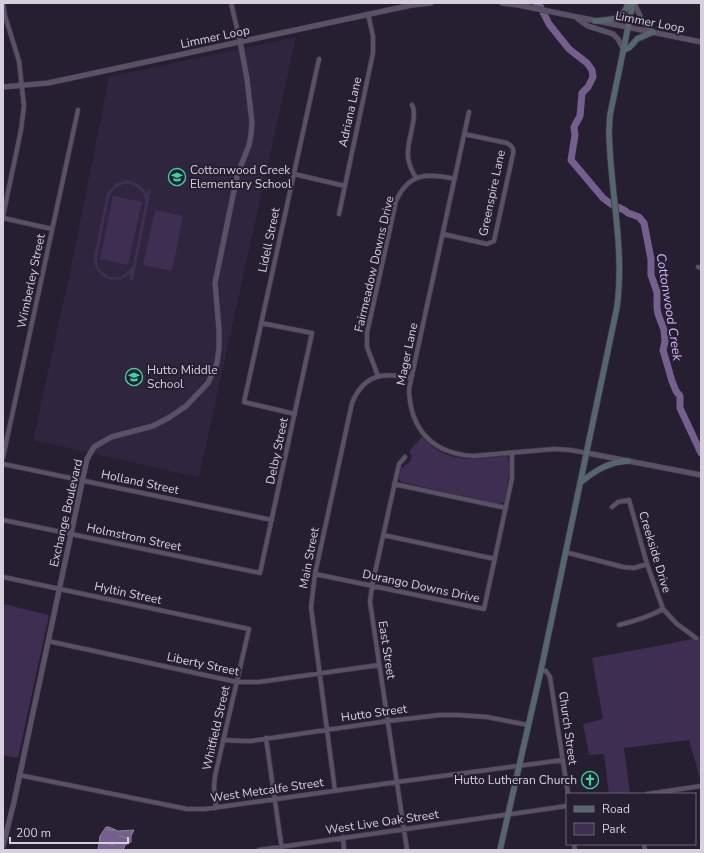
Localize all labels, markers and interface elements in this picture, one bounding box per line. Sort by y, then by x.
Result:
street label: Limmer Loop [614,7,686,37]
street label: Limmer Loop [179,22,251,52]
street label: Adriana Lane [335,75,365,149]
street label: Greenspire Lane [475,148,509,238]
place label: Cottonwood Creek Elementary School [190,162,292,192]
school or university icon: Cottonwood Creek Elementary School [167,167,187,187]
street label: Fairmeadow Downs Drive [351,194,397,334]
street label: Lidell Street [254,205,284,274]
street label: Wimberley Street [13,232,49,329]
water label: Cottonwood Creek [652,252,686,363]
street label: Mager Lane [393,321,421,387]
place label: Hutto Middle School [147,362,218,392]
school or university icon: Hutto Middle School [124,367,144,387]
street label: Delby Street [262,415,292,486]
street label: Exchange Boulevard [46,458,86,568]
street label: Holland Street [100,466,181,498]
street label: Creekside Drive [635,509,675,595]
street label: Holmstrom Street [85,519,184,555]
street label: Main Street [295,525,323,590]
street label: Durango Downs Drive [361,566,481,606]
street label: Hyltin Street [93,578,164,608]
street label: East Street [374,620,400,681]
street label: Liberty Street [165,649,241,680]
street label: Whitfield Street [198,683,234,772]
street label: Church Street [555,690,581,767]
street label: Hutto Street [340,700,409,726]
church icon: Hutto Lutheran Church [580,770,600,790]
place label: Hutto Lutheran Church [454,772,577,788]
street label: West Metcalfe Street [209,774,325,806]
legend [566,793,696,845]
text: Road [602,801,630,817]
street label: West Live Oak Street [324,806,440,838]
scale bar [10,819,128,845]
text: Park [602,821,627,837]
text: 200 m [16,825,51,841]

